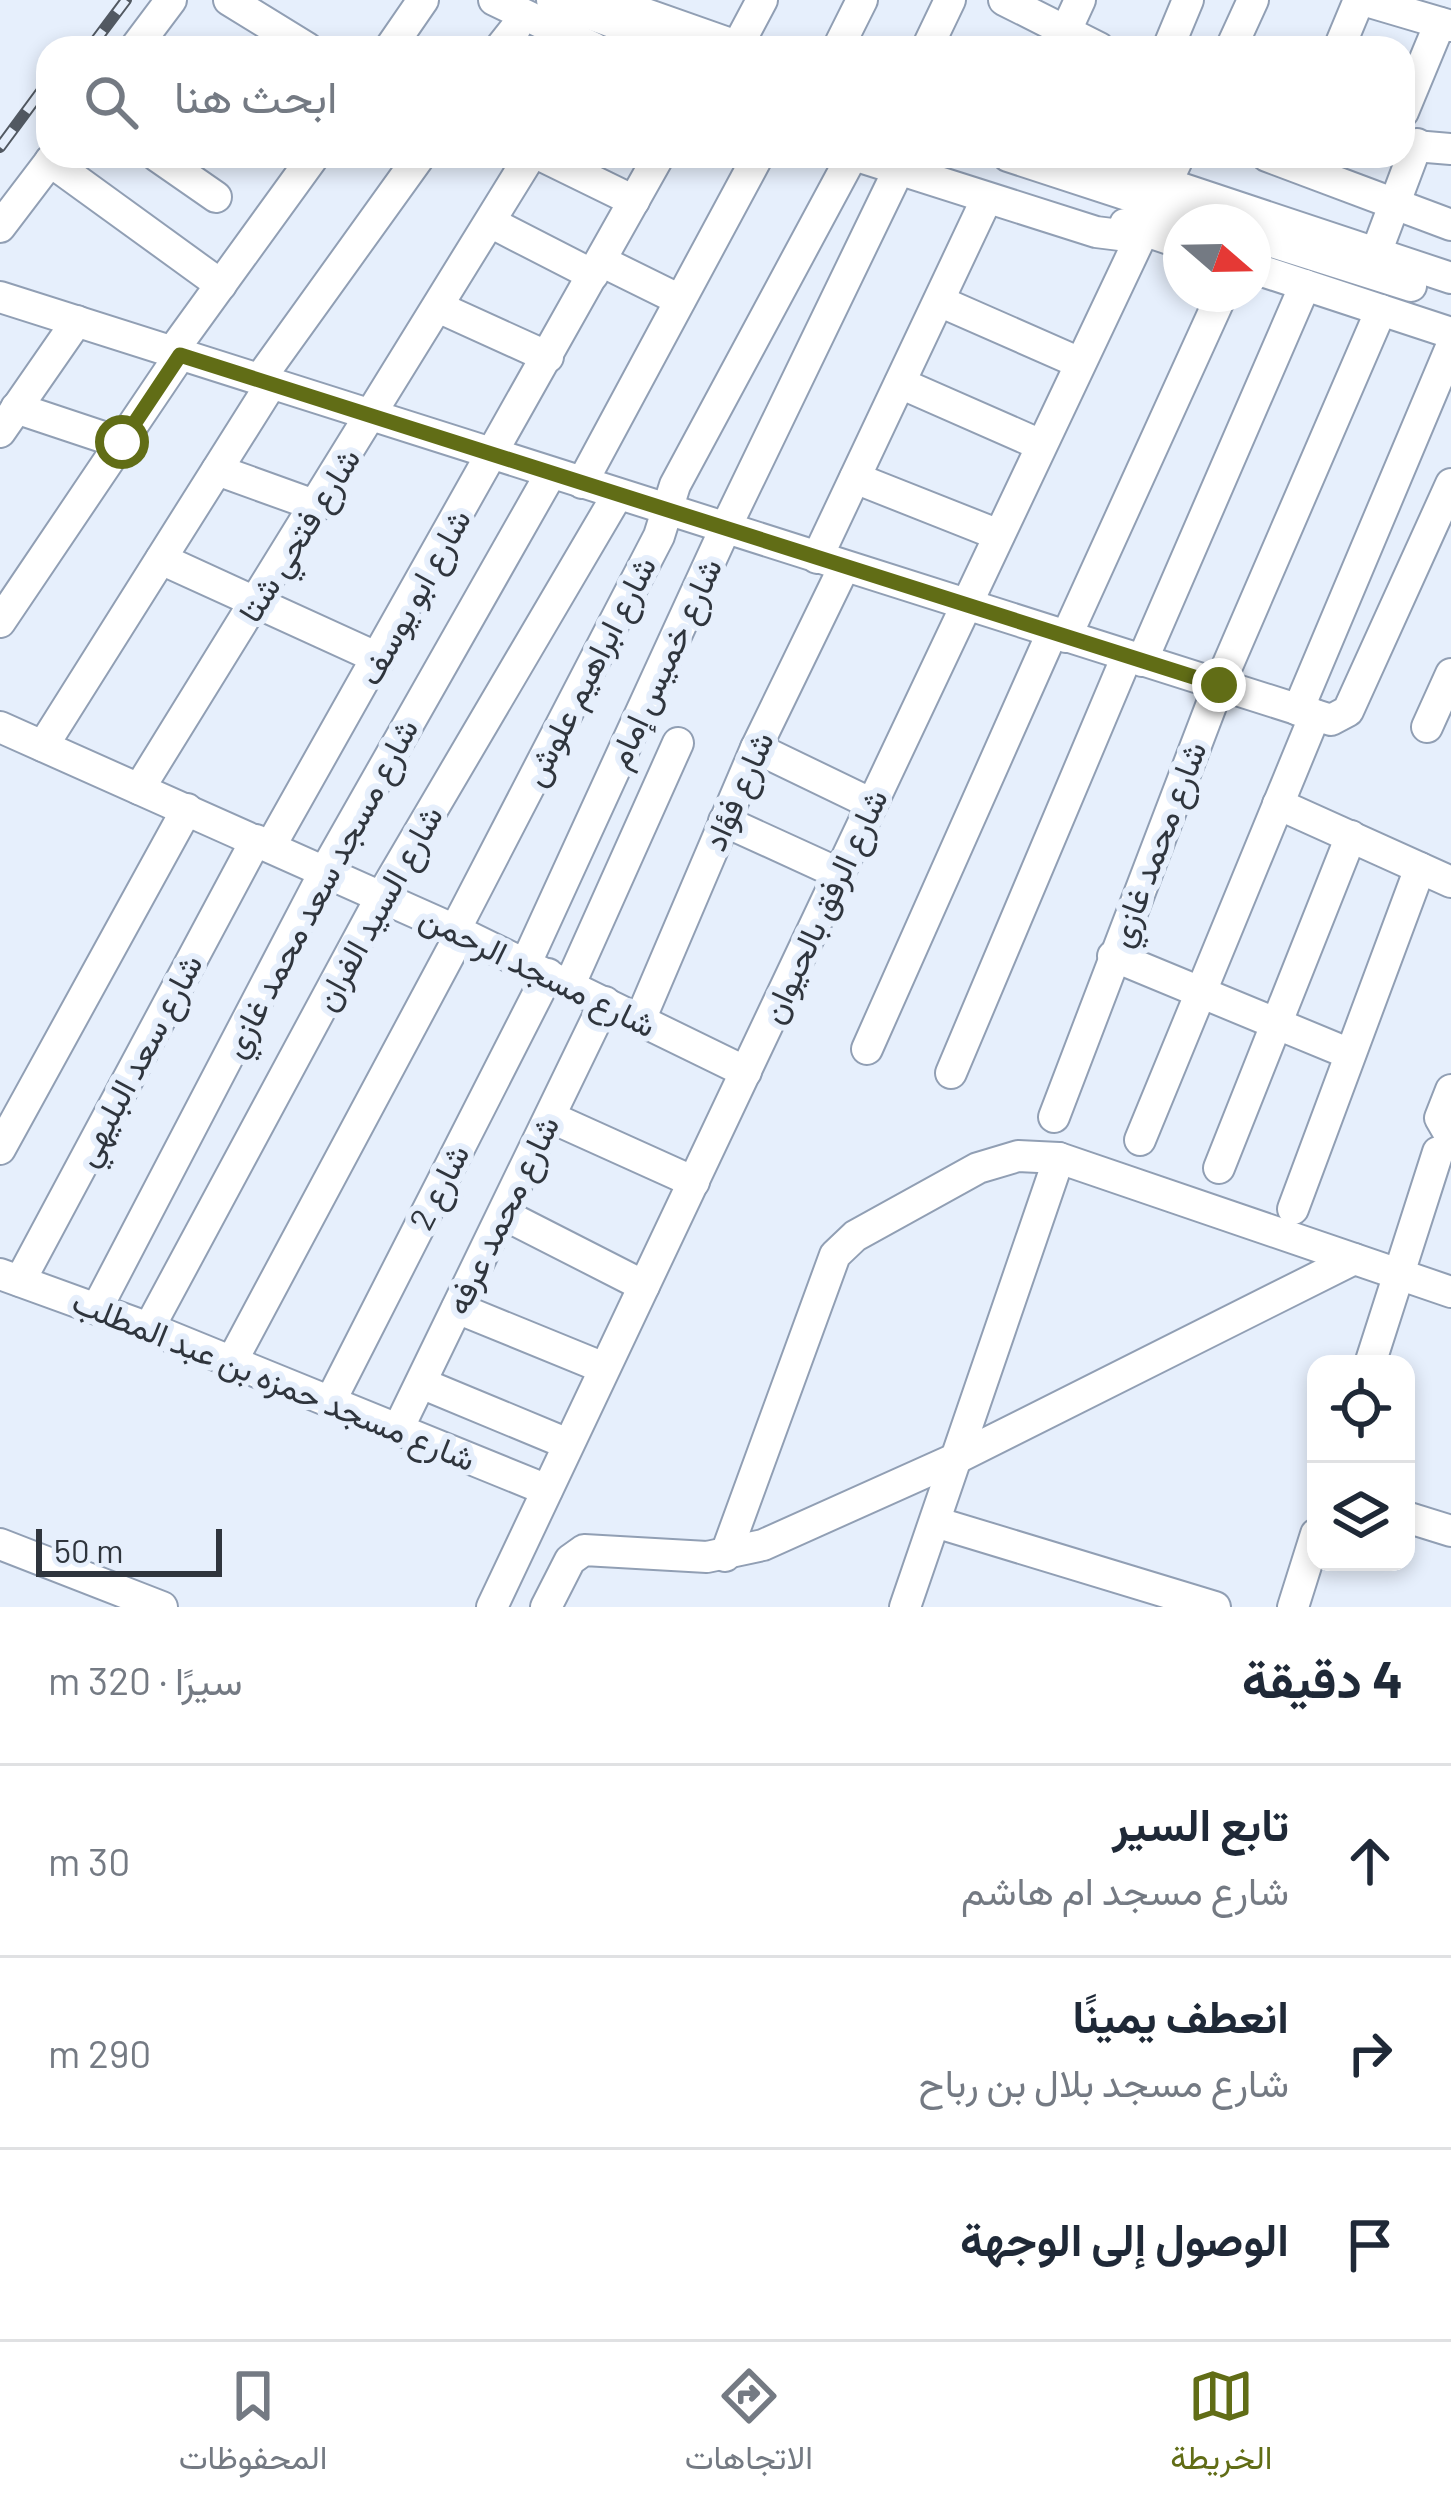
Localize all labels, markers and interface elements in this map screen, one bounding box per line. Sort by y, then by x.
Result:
search box [36,36,1415,168]
text: ابحث هنا [174,68,337,122]
icon: search [78,69,144,135]
north arrow [1163,204,1271,312]
route start [95,415,149,469]
street label: شارع فتحي شتا [229,440,374,633]
street label: شارع ابو يوسف [348,502,481,693]
street label: شارع ابراهيم علوش [513,549,667,794]
street label: شارع خميس إمام [597,551,733,776]
route end [1192,658,1246,712]
street label: شارع مسجد سعد محمد غازي [213,711,433,1067]
street label: شارع فؤاد [693,725,785,858]
street label: شارع محمد غازي [1099,735,1221,955]
street label: شارع الرفق بالحيوان [751,782,898,1031]
street label: شارع السيد الفران [304,798,453,1019]
street label: شارع مسجد الرحمن [412,896,663,1048]
street label: شارع سعد البليهي [65,947,217,1176]
street label: شارع محمد عرفه [436,1109,570,1322]
street label: شارع 2 [400,1137,480,1238]
street label: شارع مسجد حمزه بن عبد المطلب [66,1280,482,1482]
map controls [1307,1355,1415,1571]
button: locate [1307,1355,1415,1463]
button: layers [1307,1463,1415,1571]
scale bar [36,1523,222,1576]
text: 50 m [54,1530,124,1570]
text: 4 دقيقة [1242,1647,1403,1708]
text: سيرًا · 320 m [48,1656,243,1703]
text: تابع السير [1112,1796,1289,1850]
icon: ahead [1337,1828,1403,1894]
text: 30 m [48,1837,130,1884]
text: شارع مسجد ام هاشم [961,1866,1289,1913]
text: انعطف يمينًا [1073,1988,1289,2042]
icon: right [1337,2020,1403,2086]
text: 290 m [48,2029,151,2076]
text: شارع مسجد بلال بن رباح [919,2058,1289,2105]
text: الوصول إلى الوجهة [960,2211,1289,2265]
icon: arrive [1337,2212,1403,2278]
tab: المحفوظات [179,2363,327,2487]
tab: الاتجاهات [685,2363,813,2487]
tab: الخريطة [1170,2363,1272,2487]

